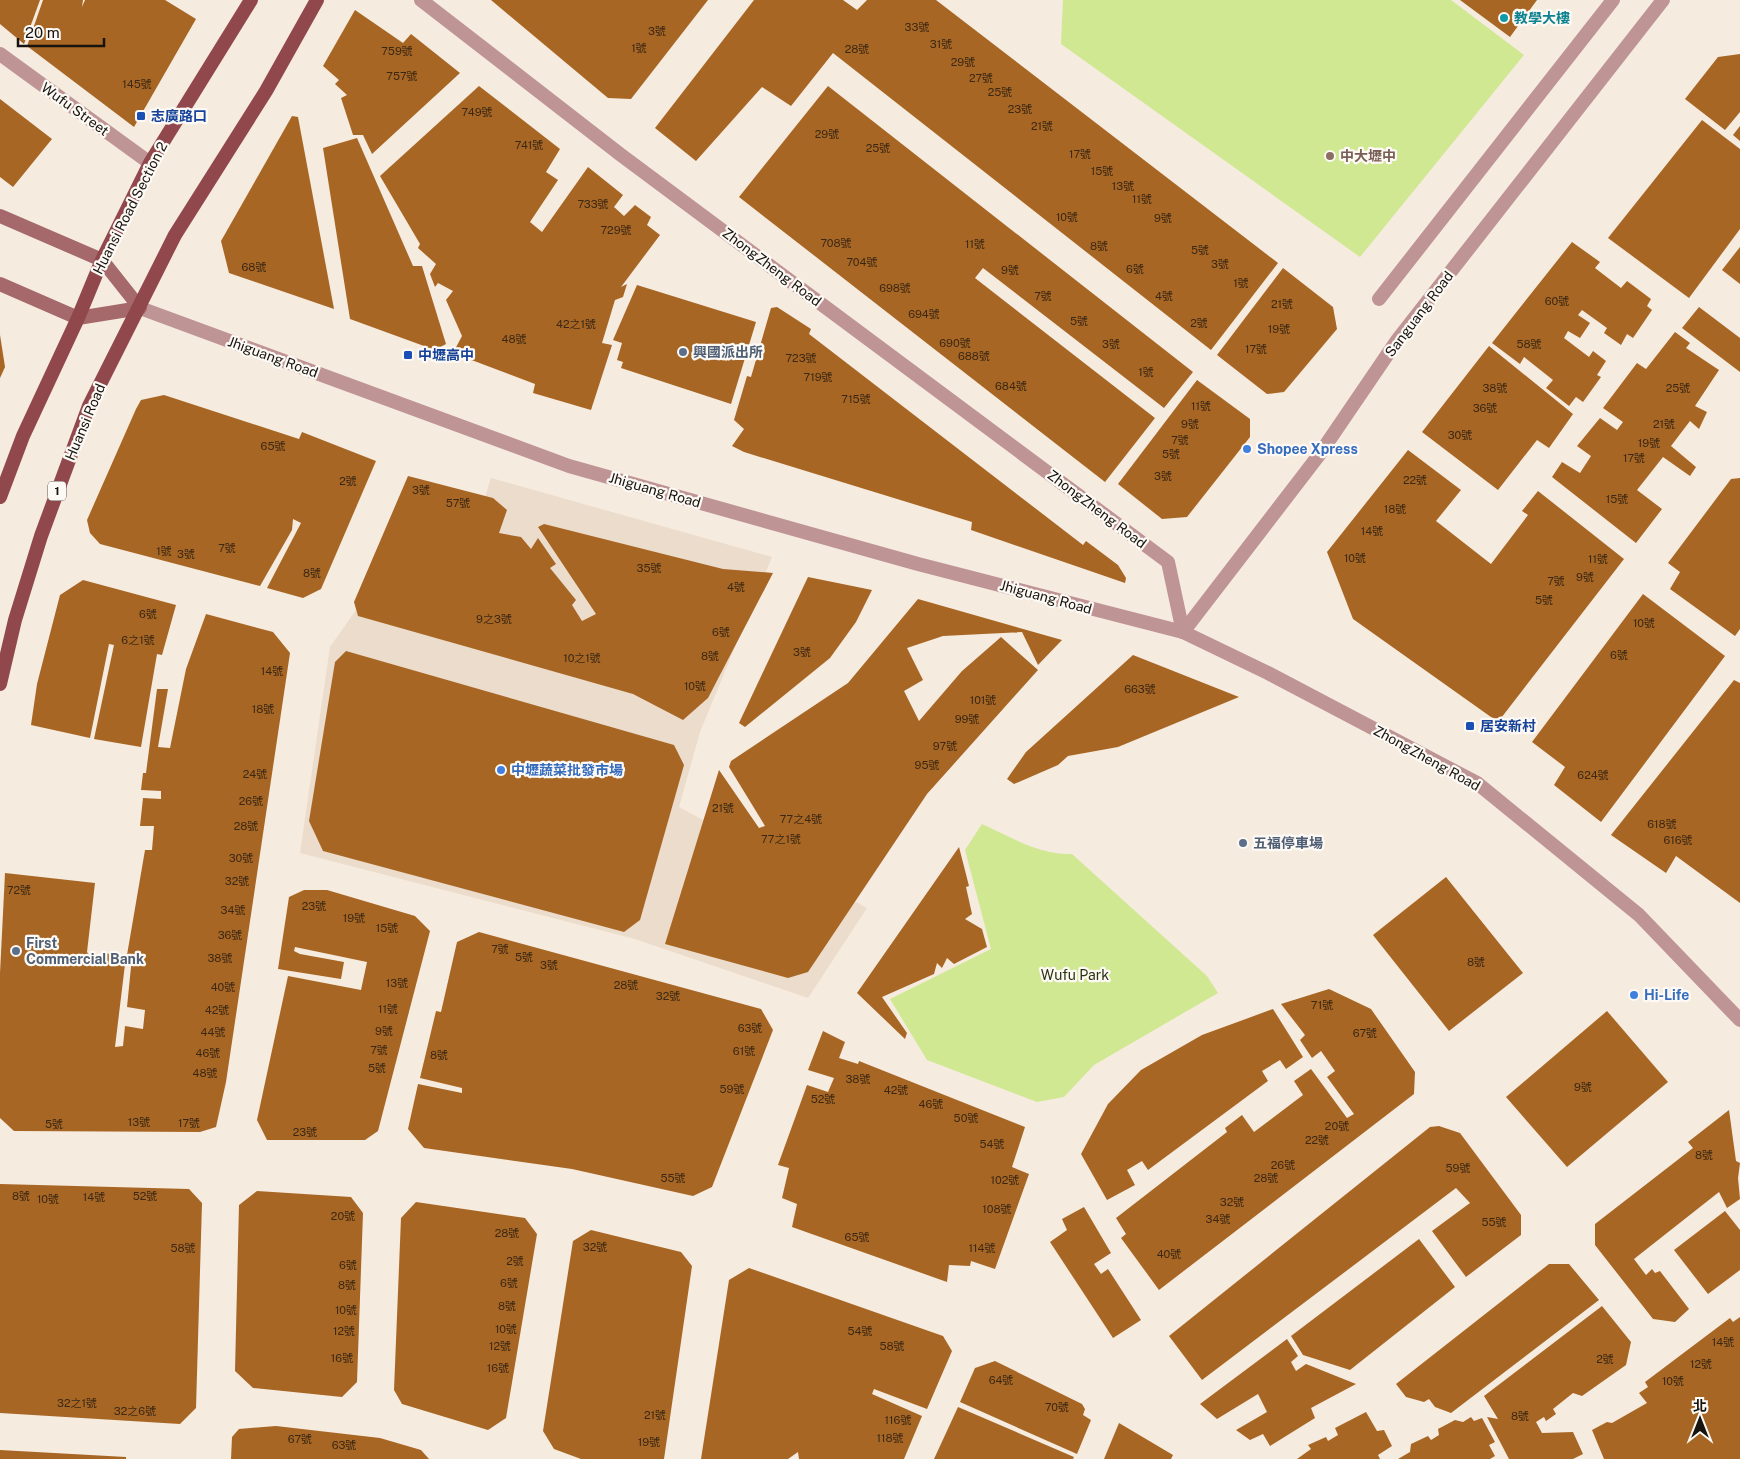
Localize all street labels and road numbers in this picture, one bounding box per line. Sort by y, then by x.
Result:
street label: Wufu Street [38,79,112,139]
street label: Huansi Road Section 2 [90,139,170,277]
street label: ZhongZheng Road [719,225,825,309]
street label: Sanguang Road [1382,268,1456,360]
street label: Jhiguang Road [226,333,320,381]
street label: Huansi Road [62,381,108,463]
street label: ZhongZheng Road [1044,467,1150,551]
street label: Jhiguang Road [607,469,703,511]
road number: 1 [48,482,66,501]
street label: Jhiguang Road [998,577,1094,617]
street label: ZhongZheng Road [1371,722,1483,794]

